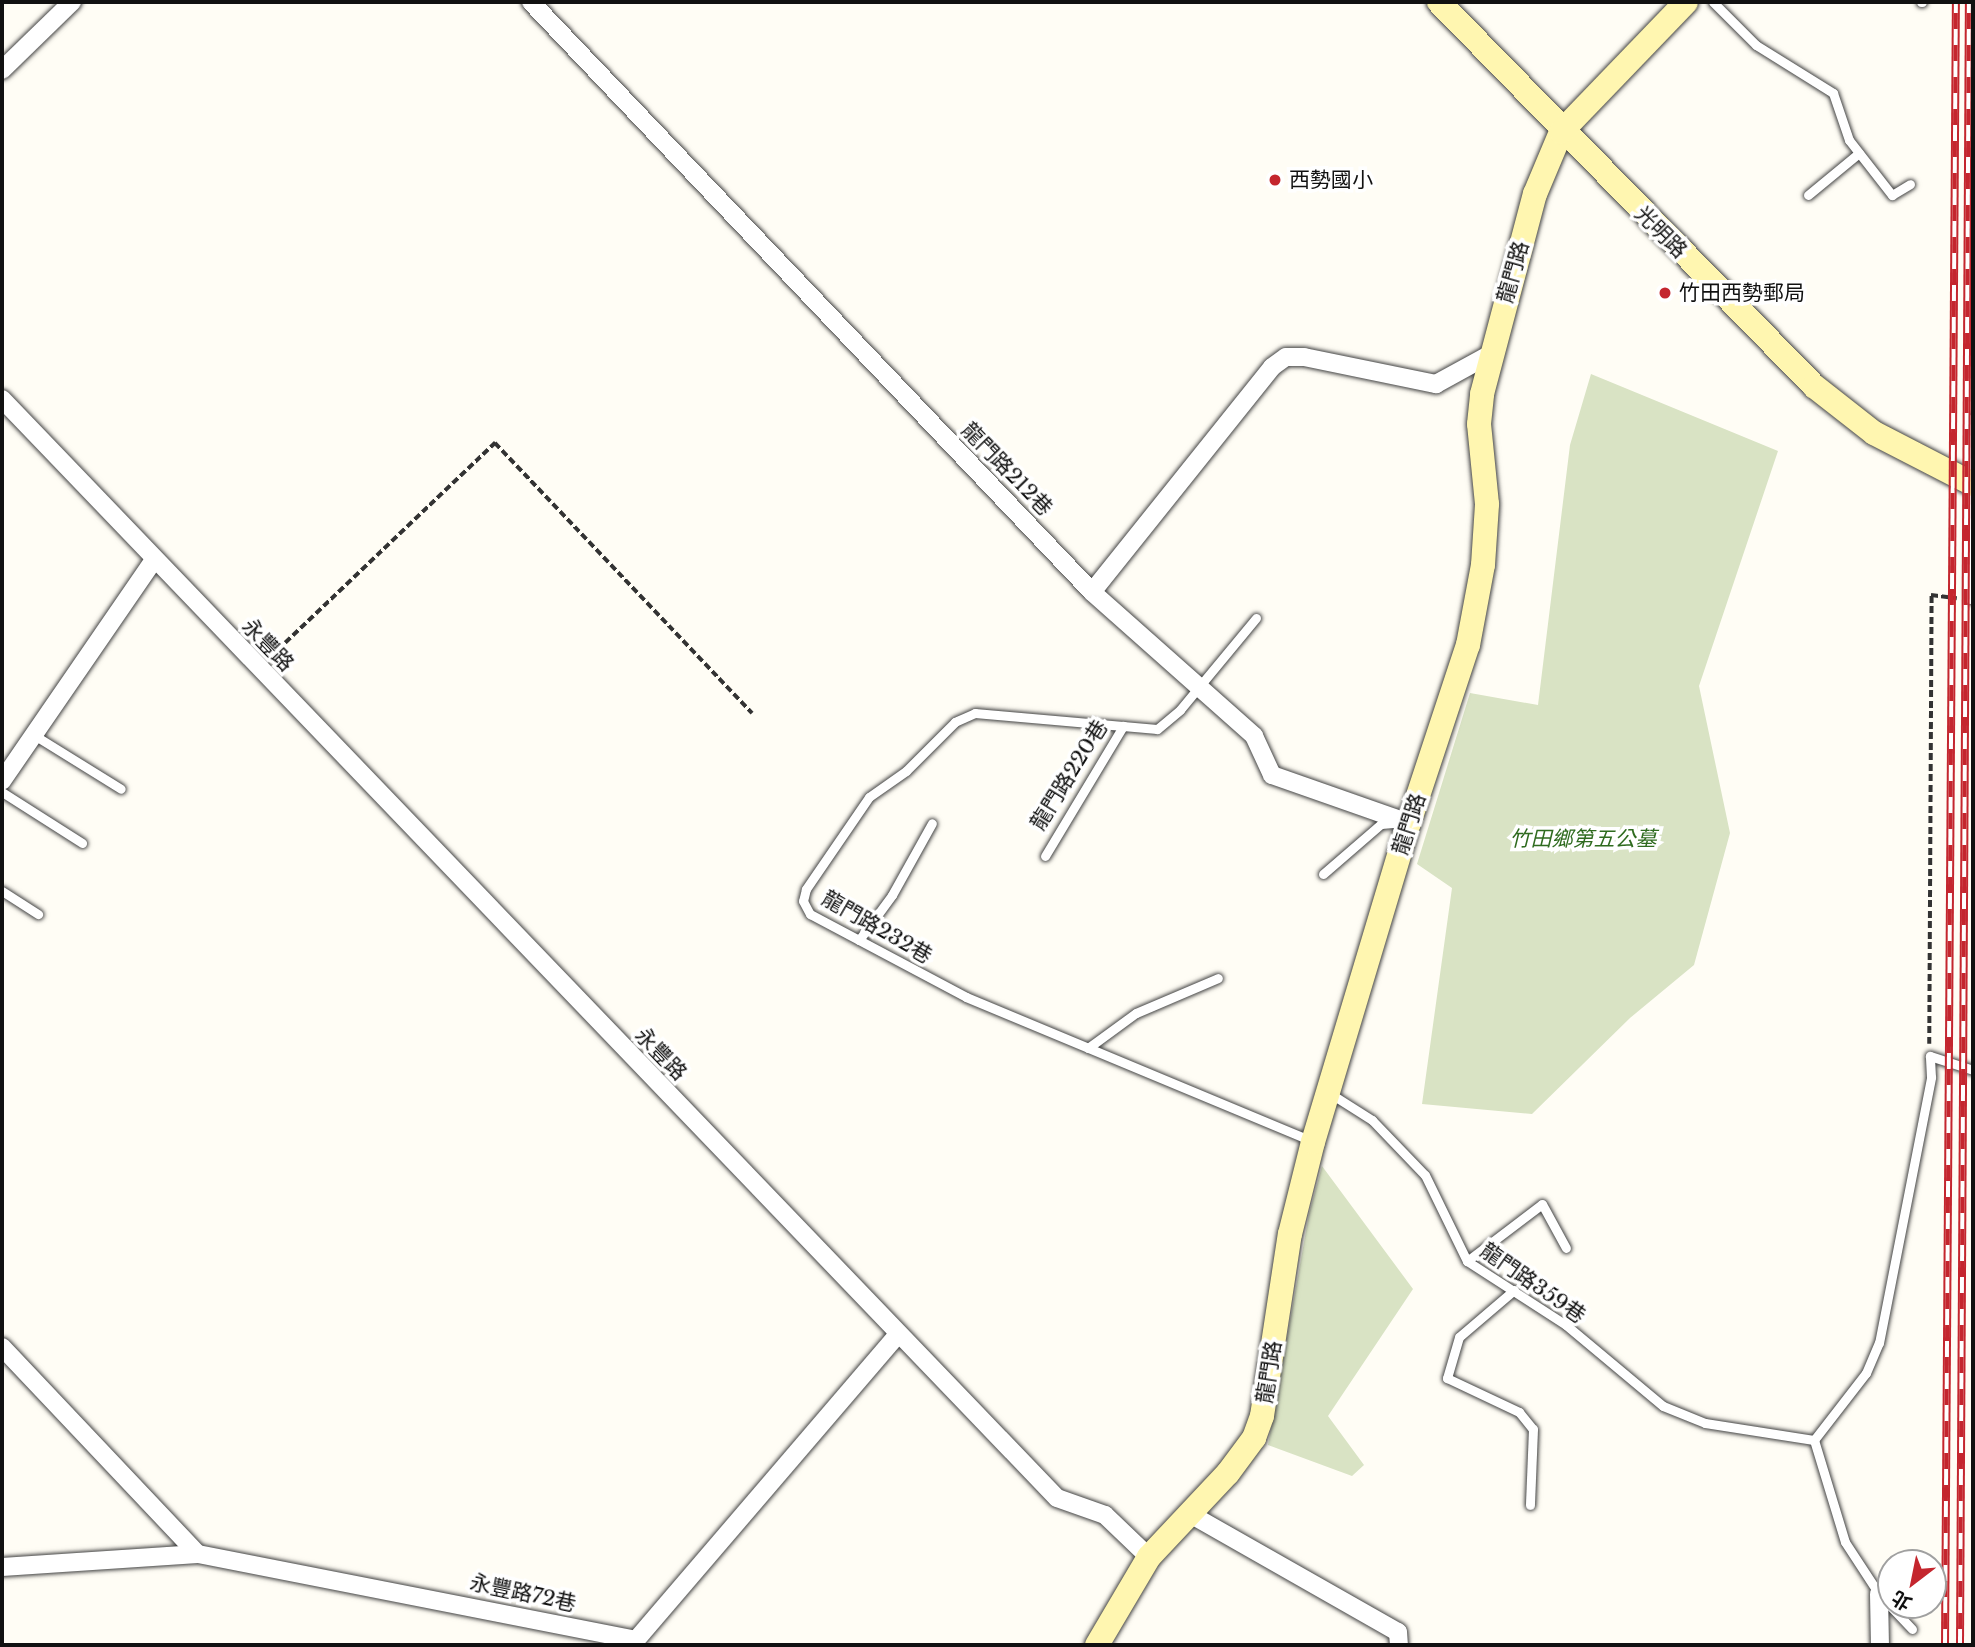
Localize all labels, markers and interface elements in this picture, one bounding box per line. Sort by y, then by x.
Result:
place label: 西勢國小 [1289,167,1373,193]
marker: 西勢國小 [1267,172,1283,188]
street label: 光明路 [1630,201,1692,263]
street label: 龍門路 [1492,238,1534,306]
place label: 竹田西勢郵局 [1679,280,1805,306]
marker: 竹田西勢郵局 [1657,285,1673,301]
street label: 龍門路212巷 [957,417,1057,521]
street label: 永豐路 [237,614,299,676]
street label: 龍門路220巷 [1025,715,1113,835]
street label: 龍門路 [1387,790,1431,858]
park label: 竹田鄉第五公墓 [1510,826,1656,852]
street label: 龍門路232巷 [818,885,936,969]
street label: 永豐路 [630,1023,692,1085]
street label: 龍門路359巷 [1476,1238,1590,1328]
street label: 龍門路 [1252,1339,1286,1405]
north arrow [1877,1549,1947,1619]
street label: 永豐路72巷 [468,1570,578,1616]
text: 北 [1888,1586,1916,1615]

